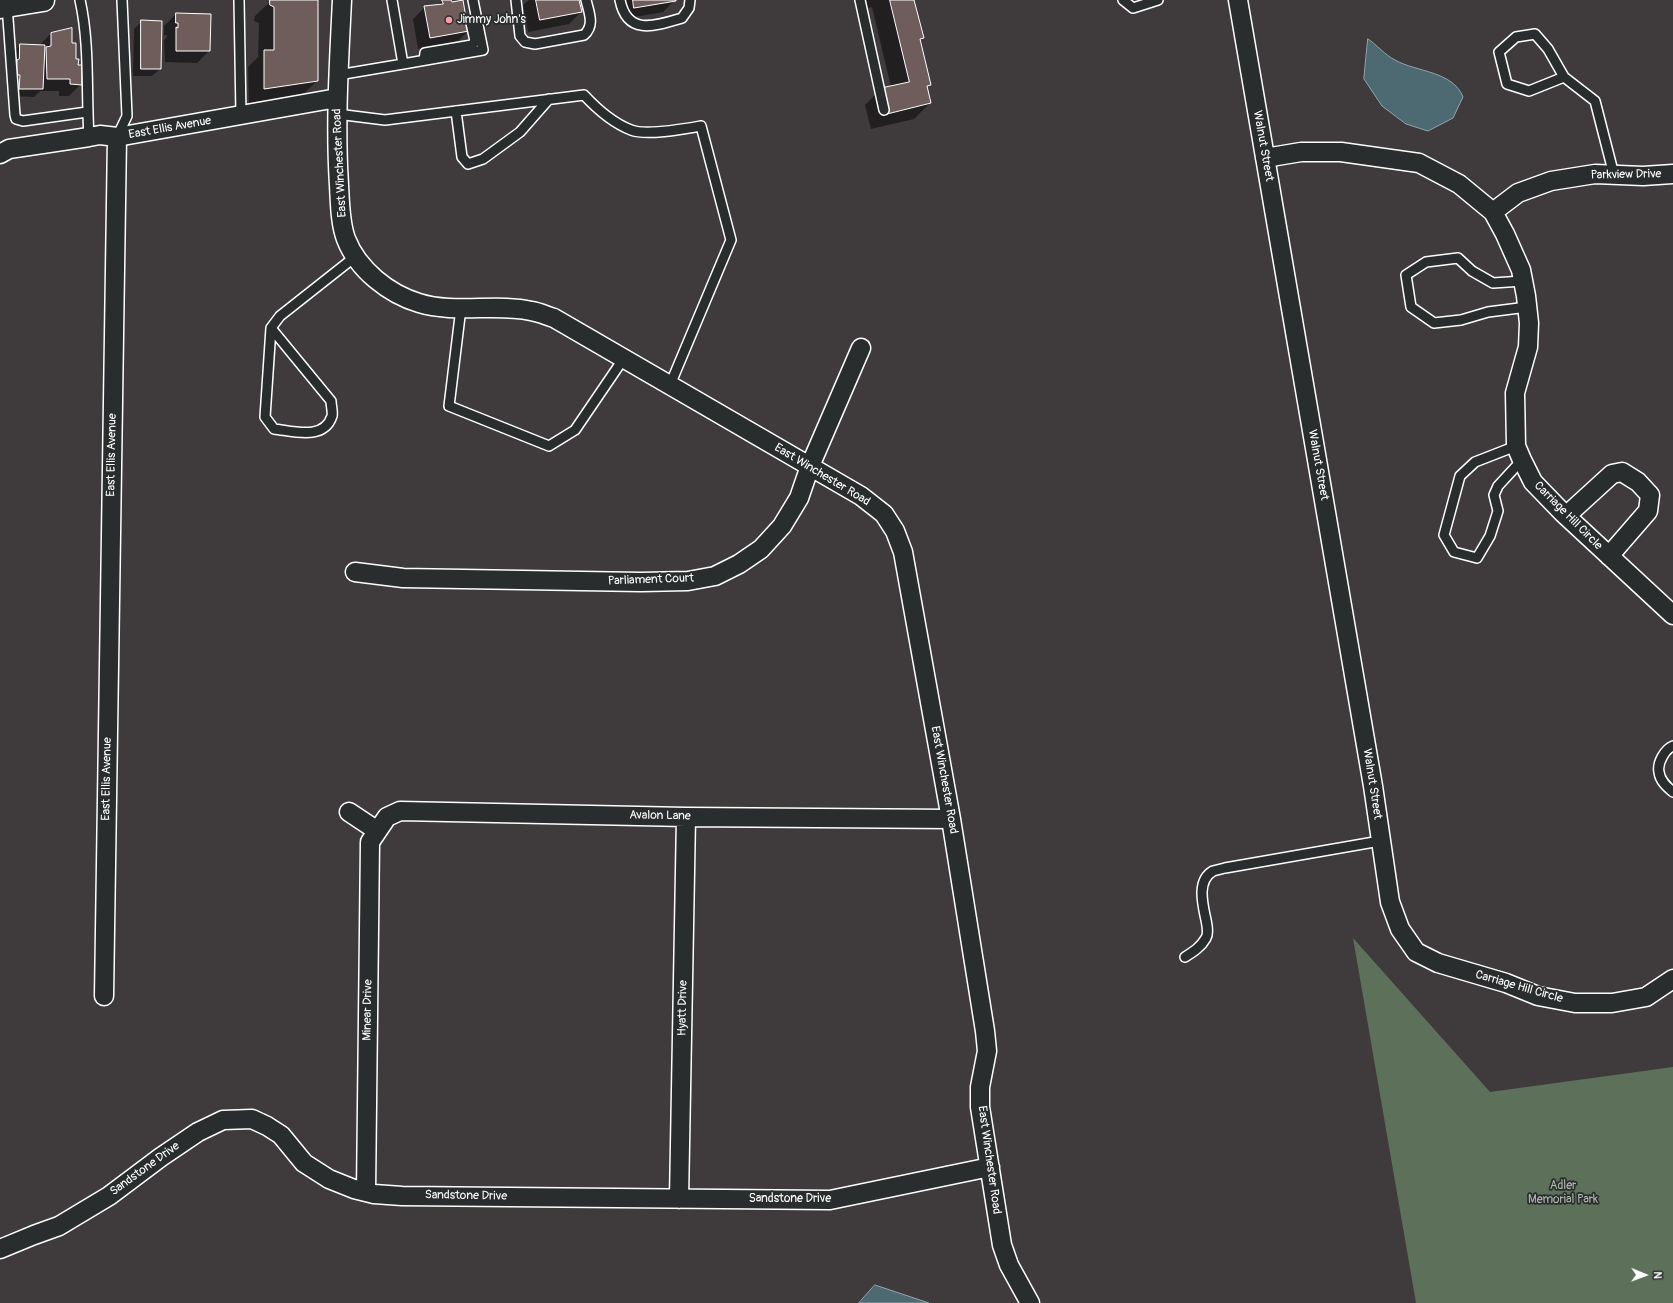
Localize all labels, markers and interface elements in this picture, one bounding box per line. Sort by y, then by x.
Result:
place label: Jimmy John's [457,13,526,27]
marker: Jimmy John's [444,15,454,25]
street label: East Winchester Road [330,108,350,218]
street label: Walnut Street [1250,110,1276,182]
street label: East Ellis Avenue [128,114,212,142]
street label: Parkview Drive [1590,167,1662,183]
street label: East Ellis Avenue [104,413,120,497]
street label: Walnut Street [1305,429,1331,501]
street label: East Winchester Road [772,441,872,509]
street label: Carriage Hill Circle [1531,479,1605,553]
street label: Parliament Court [608,571,694,589]
street label: East Winchester Road [927,725,961,835]
street label: East Ellis Avenue [99,737,115,821]
street label: Walnut Street [1359,748,1385,820]
street label: Avalon Lane [629,808,691,824]
street label: Carriage Hill Circle [1473,968,1565,1006]
street label: Minear Drive [360,979,376,1041]
street label: Hyatt Drive [675,980,691,1036]
street label: East Winchester Road [974,1105,1004,1215]
street label: Sandstone Drive [107,1139,183,1199]
park label: Adler Memorial Park [1528,1179,1598,1207]
street label: Sandstone Drive [425,1188,507,1204]
street label: Sandstone Drive [749,1192,831,1206]
north arrow [1625,1255,1665,1295]
text: N [1651,1271,1664,1279]

